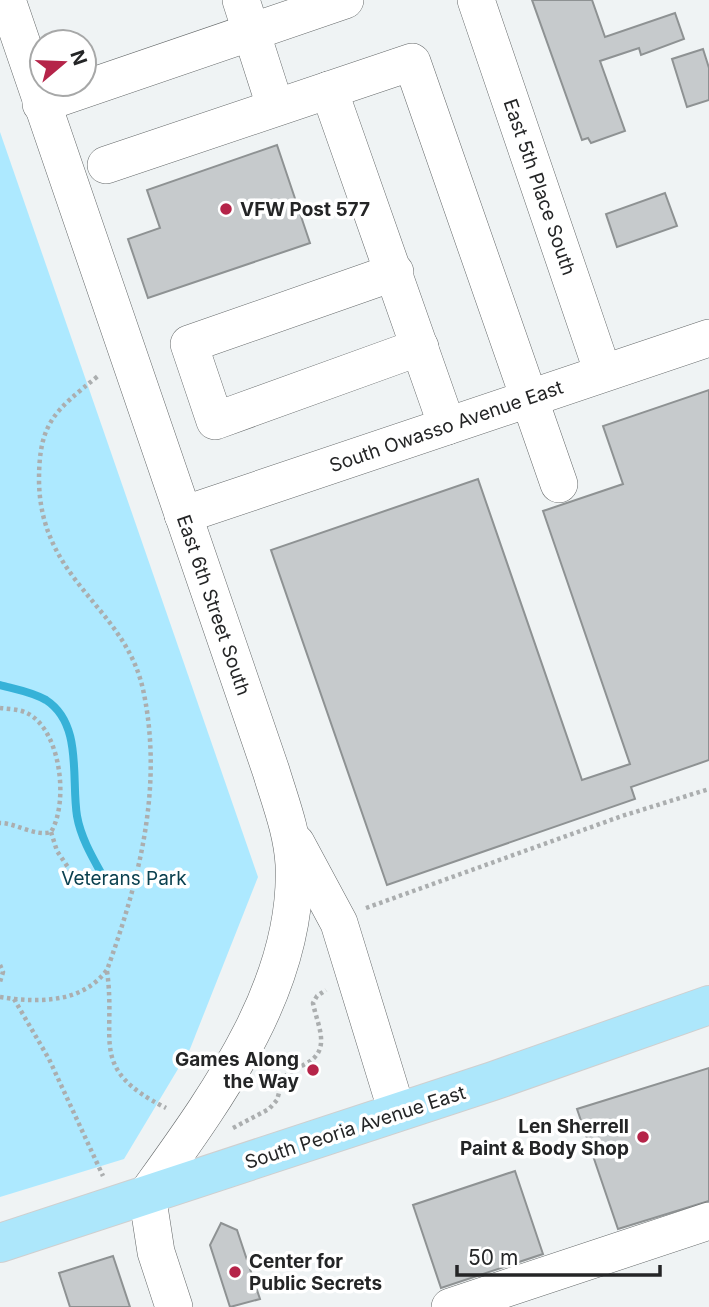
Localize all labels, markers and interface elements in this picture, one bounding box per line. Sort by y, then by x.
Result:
north arrow [28,28,98,98]
text: N [65,47,92,68]
street label: East 5th Place South [499,96,581,278]
place label: VFW Post 577 [240,198,370,221]
marker: VFW Post 577 [218,201,234,217]
street label: South Owasso Avenue East [326,376,566,477]
street label: East 6th Street South [172,512,255,698]
park label: Veterans Park [61,867,187,890]
place label: Games Along the Way [175,1048,300,1093]
marker: Games Along the Way [305,1062,321,1078]
street label: South Peoria Avenue East [242,1081,468,1174]
place label: Len Sherrell Paint & Body Shop [460,1115,629,1160]
marker: Len Sherrell Paint & Body Shop [635,1129,651,1145]
scale bar [457,1234,660,1278]
text: 50 m [468,1245,518,1270]
place label: Center for Public Secrets [249,1250,382,1295]
marker: Center for Public Secrets [227,1264,243,1280]

